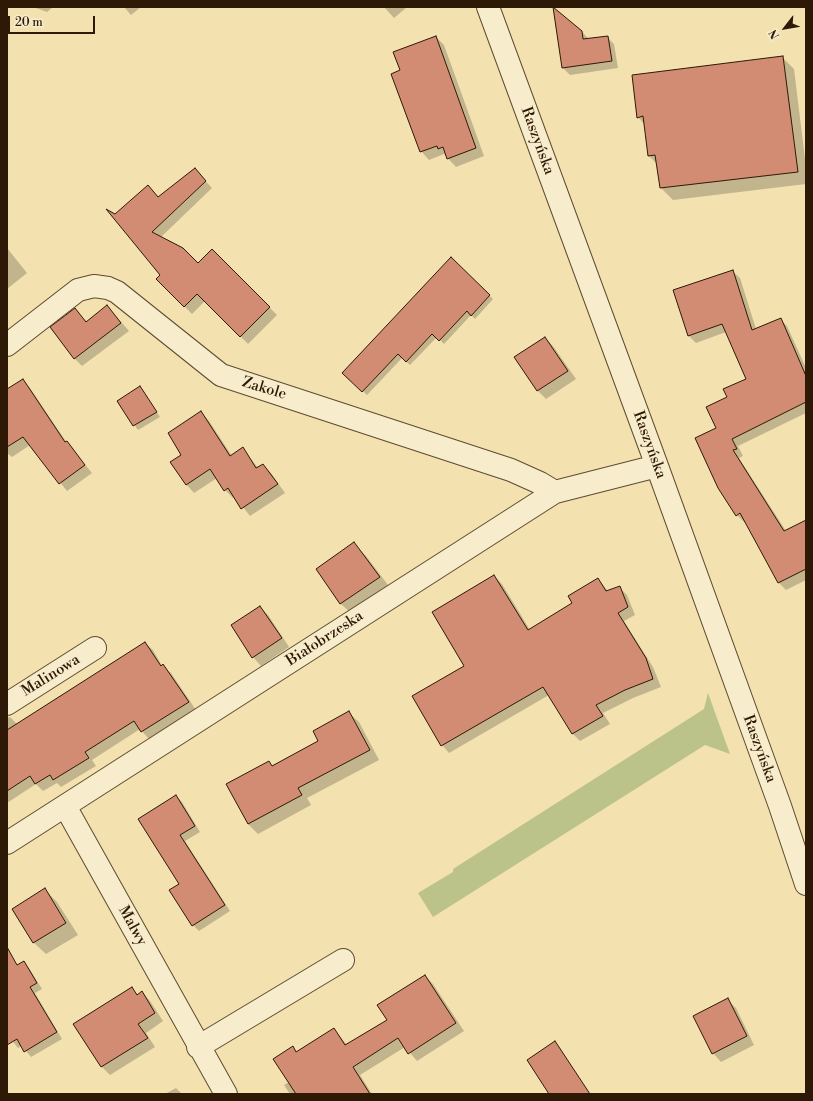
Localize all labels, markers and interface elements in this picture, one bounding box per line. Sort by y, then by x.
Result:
scale bar [10,8,97,34]
north arrow [765,8,805,48]
text: 20 m [15,15,43,30]
text: N [766,27,783,42]
street label: Raszyńska [516,105,558,177]
street label: Zakole [240,374,288,404]
street label: Raszyńska [628,409,670,481]
street label: Białobrzeska [283,607,367,671]
street label: Malinowa [19,651,83,701]
street label: Raszyńska [738,713,780,785]
street label: Malwy [114,903,150,949]

